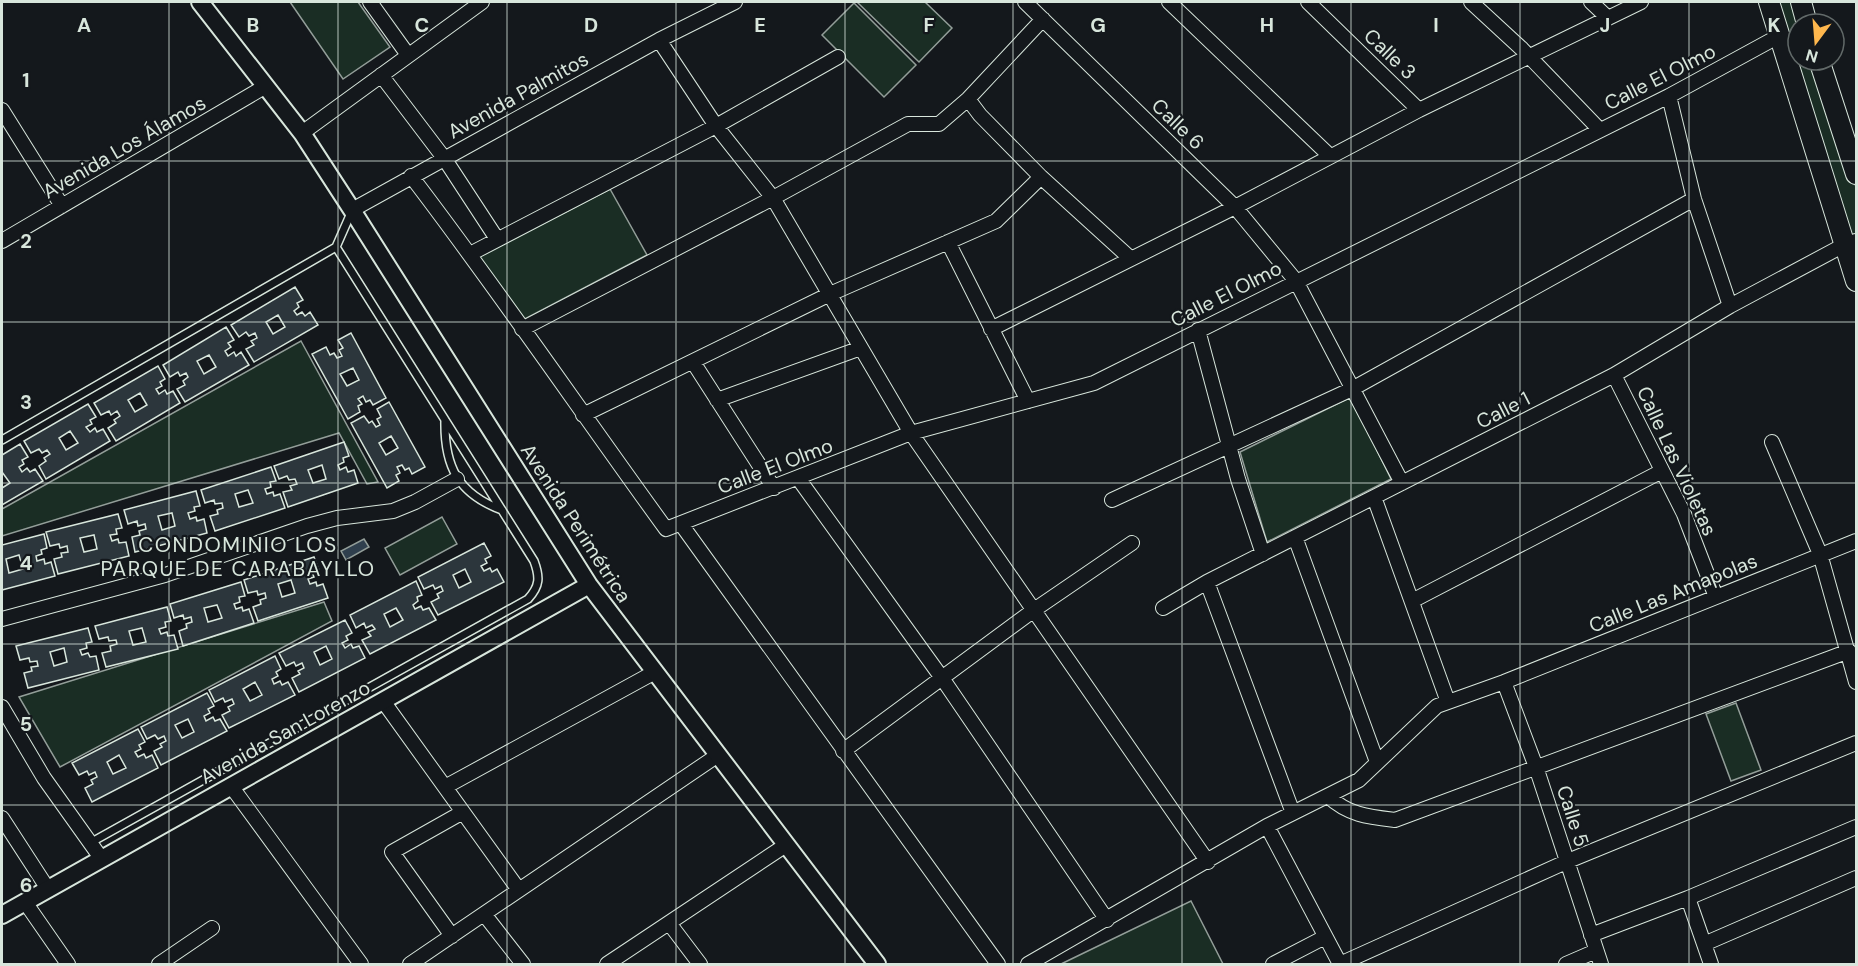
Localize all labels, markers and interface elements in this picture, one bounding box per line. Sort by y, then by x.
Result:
text: A [77,12,91,38]
text: B [247,12,259,38]
text: C [415,12,429,38]
text: D [584,12,598,38]
text: E [754,12,766,38]
text: F [923,12,935,38]
text: G [1090,12,1106,38]
text: H [1260,12,1274,38]
text: I [1433,12,1439,38]
text: J [1600,12,1610,38]
text: K [1767,12,1781,38]
north arrow [1786,12,1846,72]
street label: Calle 3 [1358,23,1422,85]
street label: Calle El Olmo [1600,38,1720,116]
text: N [1803,44,1821,68]
street label: Avenida Palmitos [443,46,593,144]
text: 1 [22,67,30,93]
street label: Avenida Los Álamos [38,90,210,204]
street label: Calle 6 [1146,93,1210,155]
text: 2 [20,228,32,254]
street label: Calle El Olmo [1166,255,1286,333]
street label: Calle Las Violetas [1631,382,1723,540]
street label: Calle 1 [1472,385,1534,435]
text: 3 [20,389,32,415]
street label: Calle El Olmo [714,432,836,500]
street label: Avenida Perimétrica [515,439,637,607]
district label: CONDOMINIO LOS PARQUE DE CARABAYLLO [100,531,376,583]
street label: Calle Las Amapolas [1585,547,1761,639]
text: 4 [20,550,33,576]
street label: Avenida San Lorenzo [195,674,375,790]
text: 5 [20,711,32,737]
street label: Calle 5 [1551,782,1595,850]
text: 6 [20,872,32,898]

